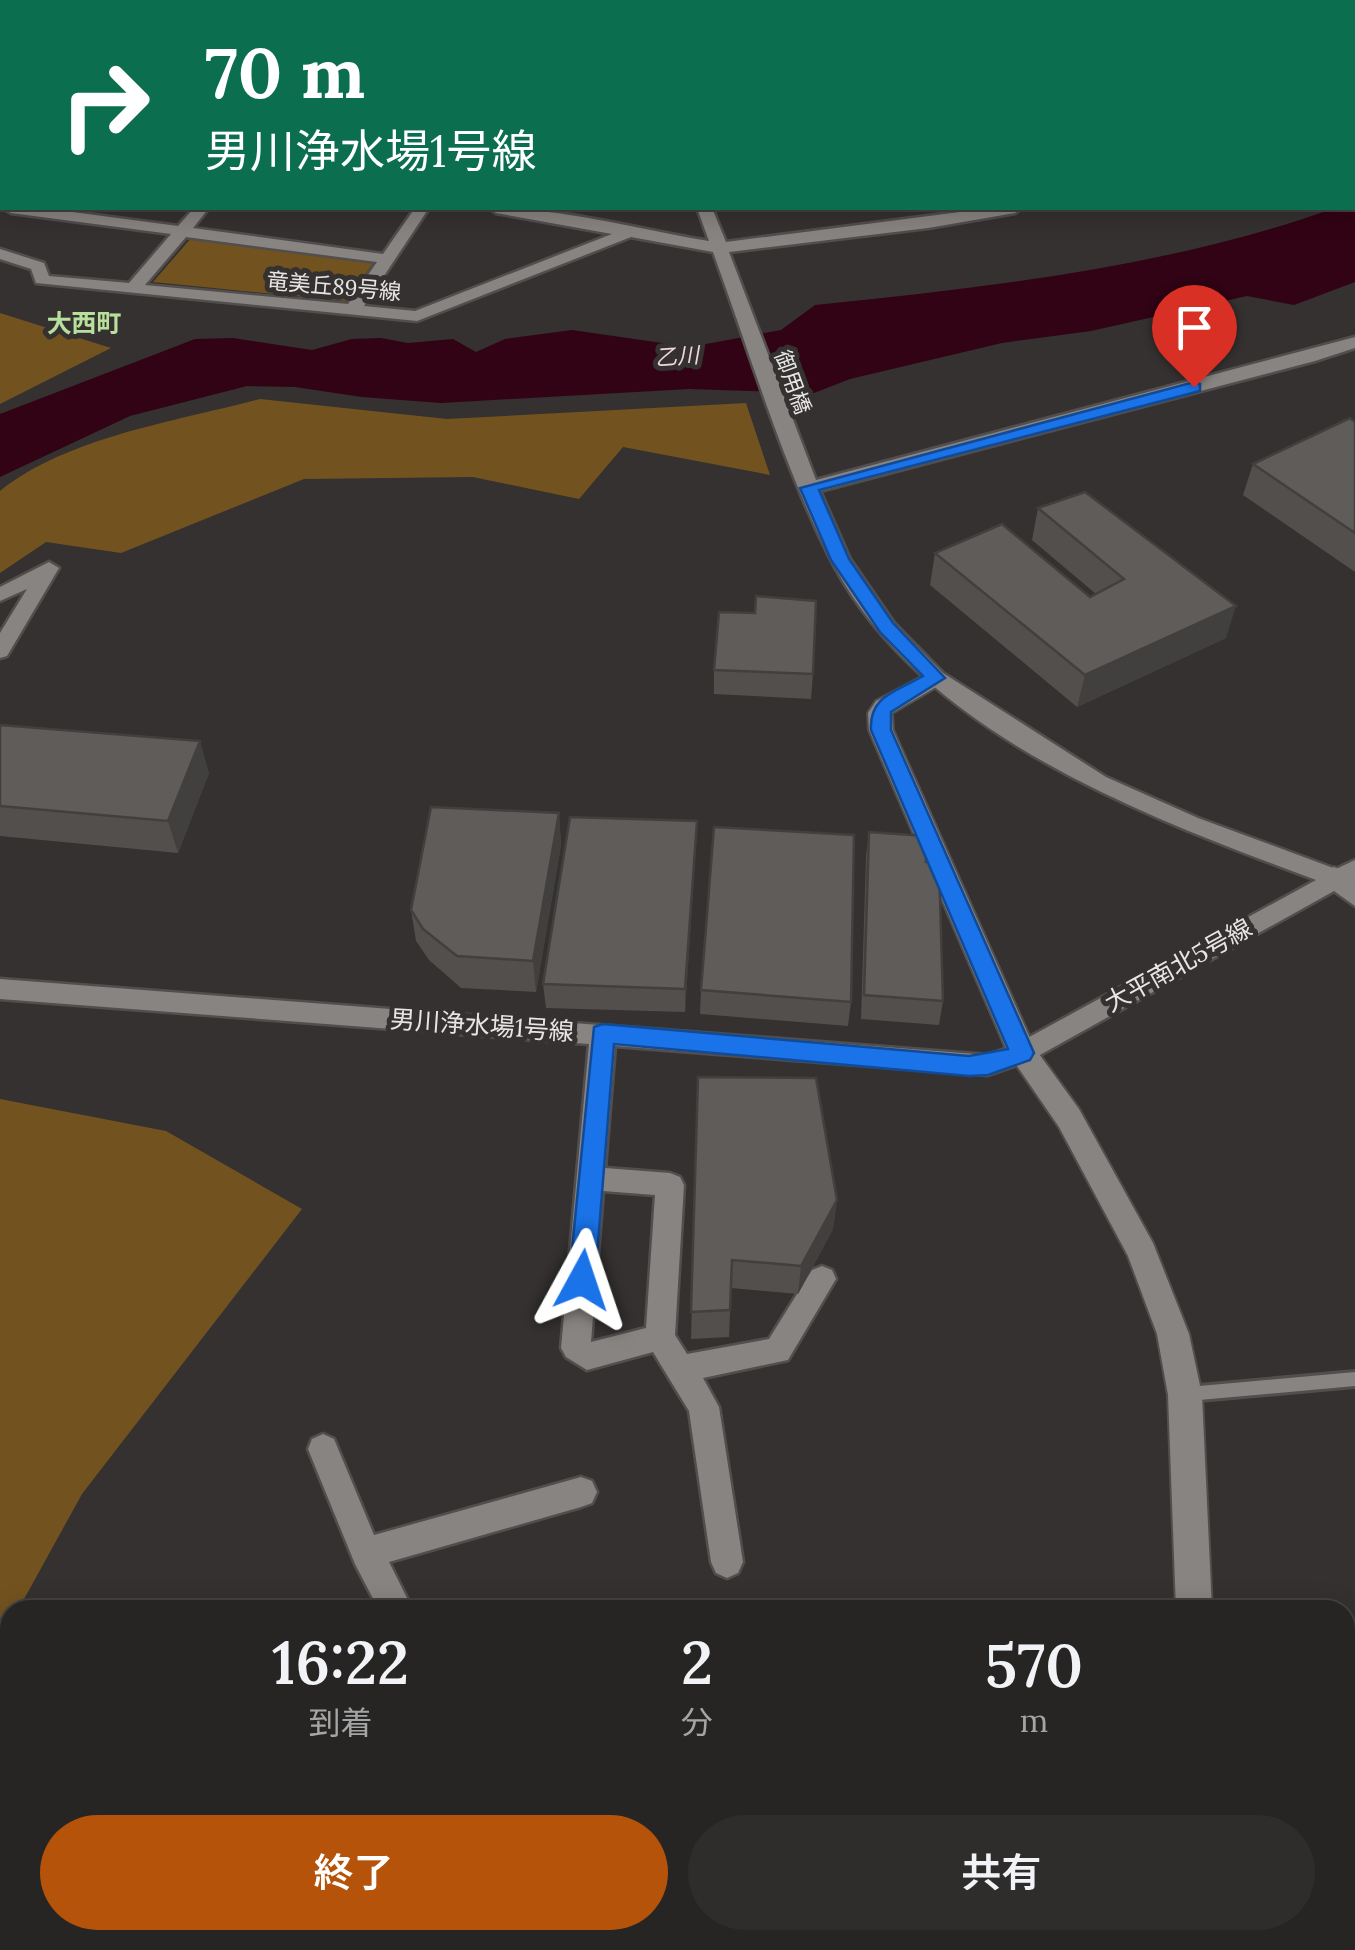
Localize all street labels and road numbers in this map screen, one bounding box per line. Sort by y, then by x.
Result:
street label: 竜美丘89号線 [266,266,402,306]
street label: 御用橋 [769,346,817,418]
street label: 大平南北5号線 [1099,911,1257,1019]
street label: 男川浄水場1号線 [389,1003,575,1047]

